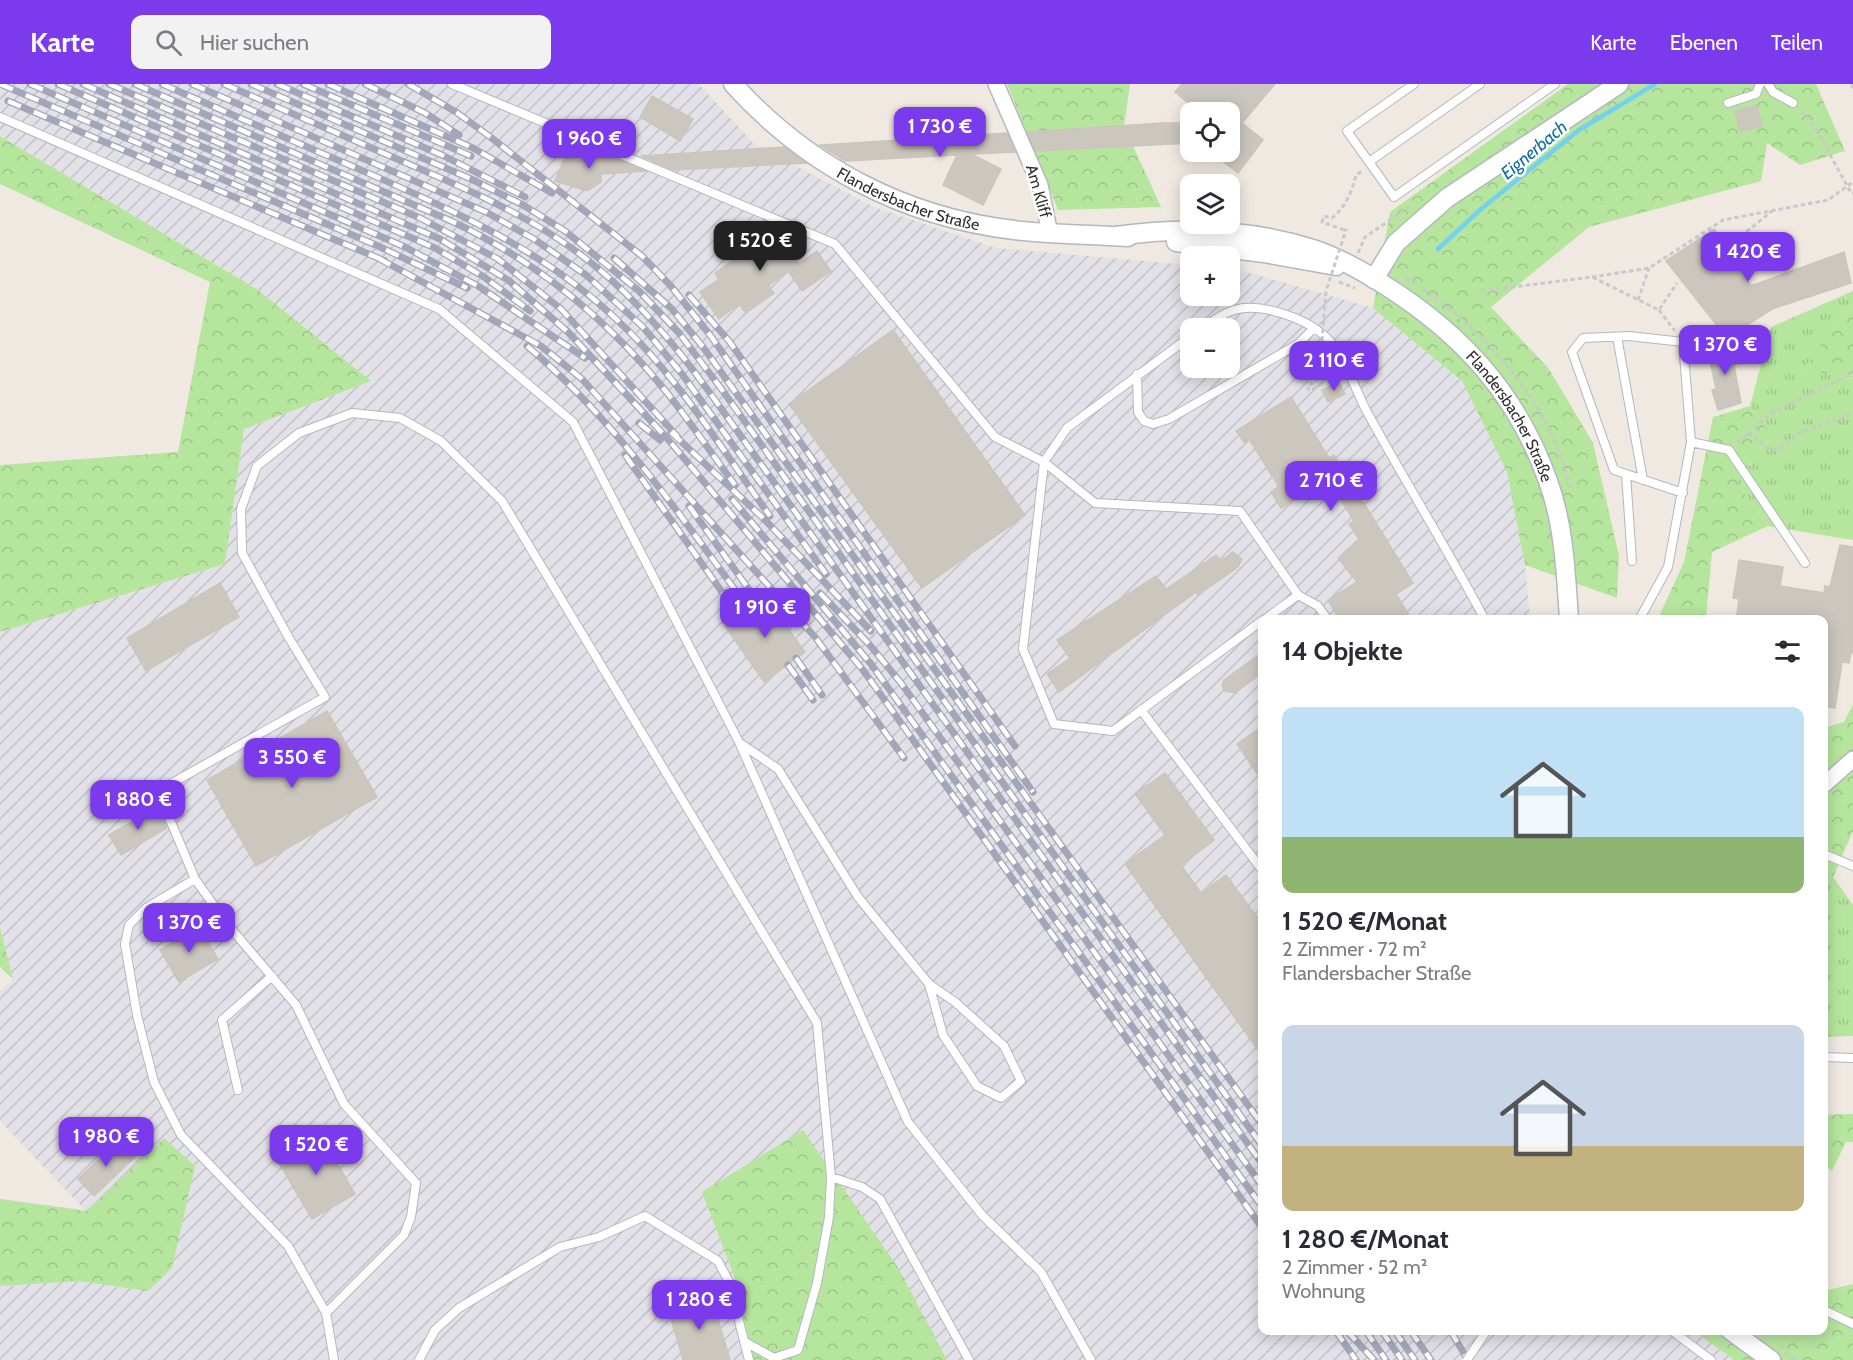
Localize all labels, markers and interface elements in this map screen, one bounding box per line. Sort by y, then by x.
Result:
search box [131,15,551,69]
text: Karte [30,25,95,59]
icon: search [152,26,185,59]
text: Hier suchen [200,29,309,56]
text: Karte [1590,30,1637,55]
text: Ebenen [1670,30,1738,55]
text: Teilen [1771,30,1823,55]
map controls [1180,102,1240,378]
button: locate [1180,102,1240,162]
pin: 1 730 € [885,107,995,158]
text: 1 730 € [908,114,972,138]
water label: Eignerbach [1496,116,1572,184]
pin: 1 960 € [534,119,644,170]
text: 1 960 € [556,126,622,150]
street label: Am Kliff [1022,162,1055,221]
street label: Flandersbacher Straße [834,163,981,234]
button: layers [1180,174,1240,234]
pin: 1 520 € [705,221,815,272]
text: 1 520 € [728,228,792,252]
pin: 1 420 € [1693,232,1803,283]
text: 1 420 € [1715,239,1781,263]
button: + [1180,246,1240,306]
button: − [1180,318,1240,378]
pin: 1 370 € [1670,325,1780,376]
text: 1 370 € [1693,332,1757,356]
pin: 2 110 € [1279,341,1389,392]
street label: Flandersbacher Straße [1462,347,1556,484]
text: 2 110 € [1303,348,1365,372]
pin: 2 710 € [1276,461,1386,512]
text: 2 710 € [1299,468,1363,492]
pin: 1 910 € [710,588,820,639]
text: 1 910 € [734,595,796,619]
text: 14 Objekte [1282,635,1403,667]
icon: filters [1771,635,1804,668]
pin: 3 550 € [237,738,347,789]
text: 3 550 € [258,745,326,769]
icon: home [1489,746,1597,854]
pin: 1 880 € [83,780,193,831]
text: 1 880 € [104,787,172,811]
pin: 1 370 € [134,903,244,954]
text: 1 520 €/Monat [1282,905,1447,937]
text: 1 370 € [157,910,221,934]
text: 2 Zimmer · 72 m² [1282,937,1427,961]
text: Flandersbacher Straße [1282,961,1471,985]
icon: home [1489,1064,1597,1172]
pin: 1 980 € [51,1117,161,1168]
text: 1 980 € [73,1124,139,1148]
pin: 1 520 € [261,1125,371,1176]
text: 1 520 € [284,1132,348,1156]
text: 1 280 €/Monat [1282,1223,1449,1255]
text: 2 Zimmer · 52 m² [1282,1255,1427,1279]
text: Wohnung [1282,1279,1365,1303]
pin: 1 280 € [644,1280,754,1331]
text: 1 280 € [666,1287,732,1311]

